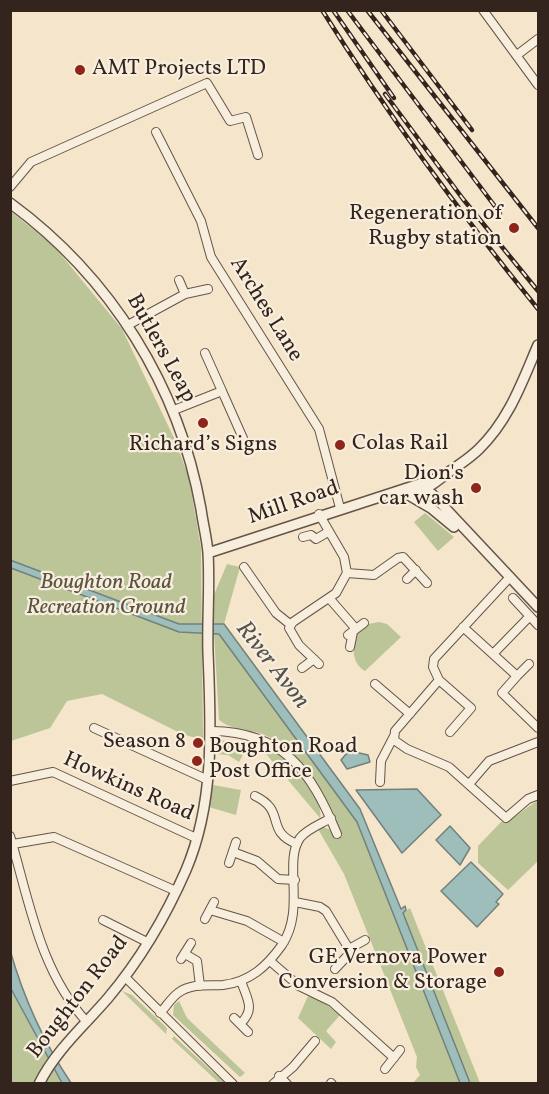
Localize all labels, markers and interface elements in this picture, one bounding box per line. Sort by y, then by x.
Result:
place label: AMT Projects LTD [92,57,266,83]
marker: AMT Projects LTD [73,63,87,77]
place label: Regeneration of Rugby station [349,202,502,254]
marker: Regeneration of Rugby station [507,221,521,235]
street label: Arches Lane [222,253,308,367]
street label: Butlers Leap [119,290,201,408]
marker: Richard’s Signs [196,416,210,430]
place label: Colas Rail [352,432,448,458]
place label: Richard’s Signs [129,433,277,459]
marker: Colas Rail [333,438,347,452]
place label: Dion's car wash [379,462,464,514]
street label: Mill Road [245,476,343,532]
marker: Dion's car wash [469,481,483,495]
park label: Boughton Road Recreation Ground [26,571,186,622]
water label: River Avon [228,616,314,716]
place label: Season 8 [103,730,186,756]
place label: Boughton Road Post Office [209,735,358,786]
marker: Season 8 [191,736,205,750]
street label: Howkins Road [59,747,197,829]
marker: Boughton Road Post Office [190,754,204,768]
street label: Boughton Road [23,931,135,1065]
place label: GE Vernova Power Conversion & Storage [278,946,487,998]
marker: GE Vernova Power Conversion & Storage [492,965,506,979]

